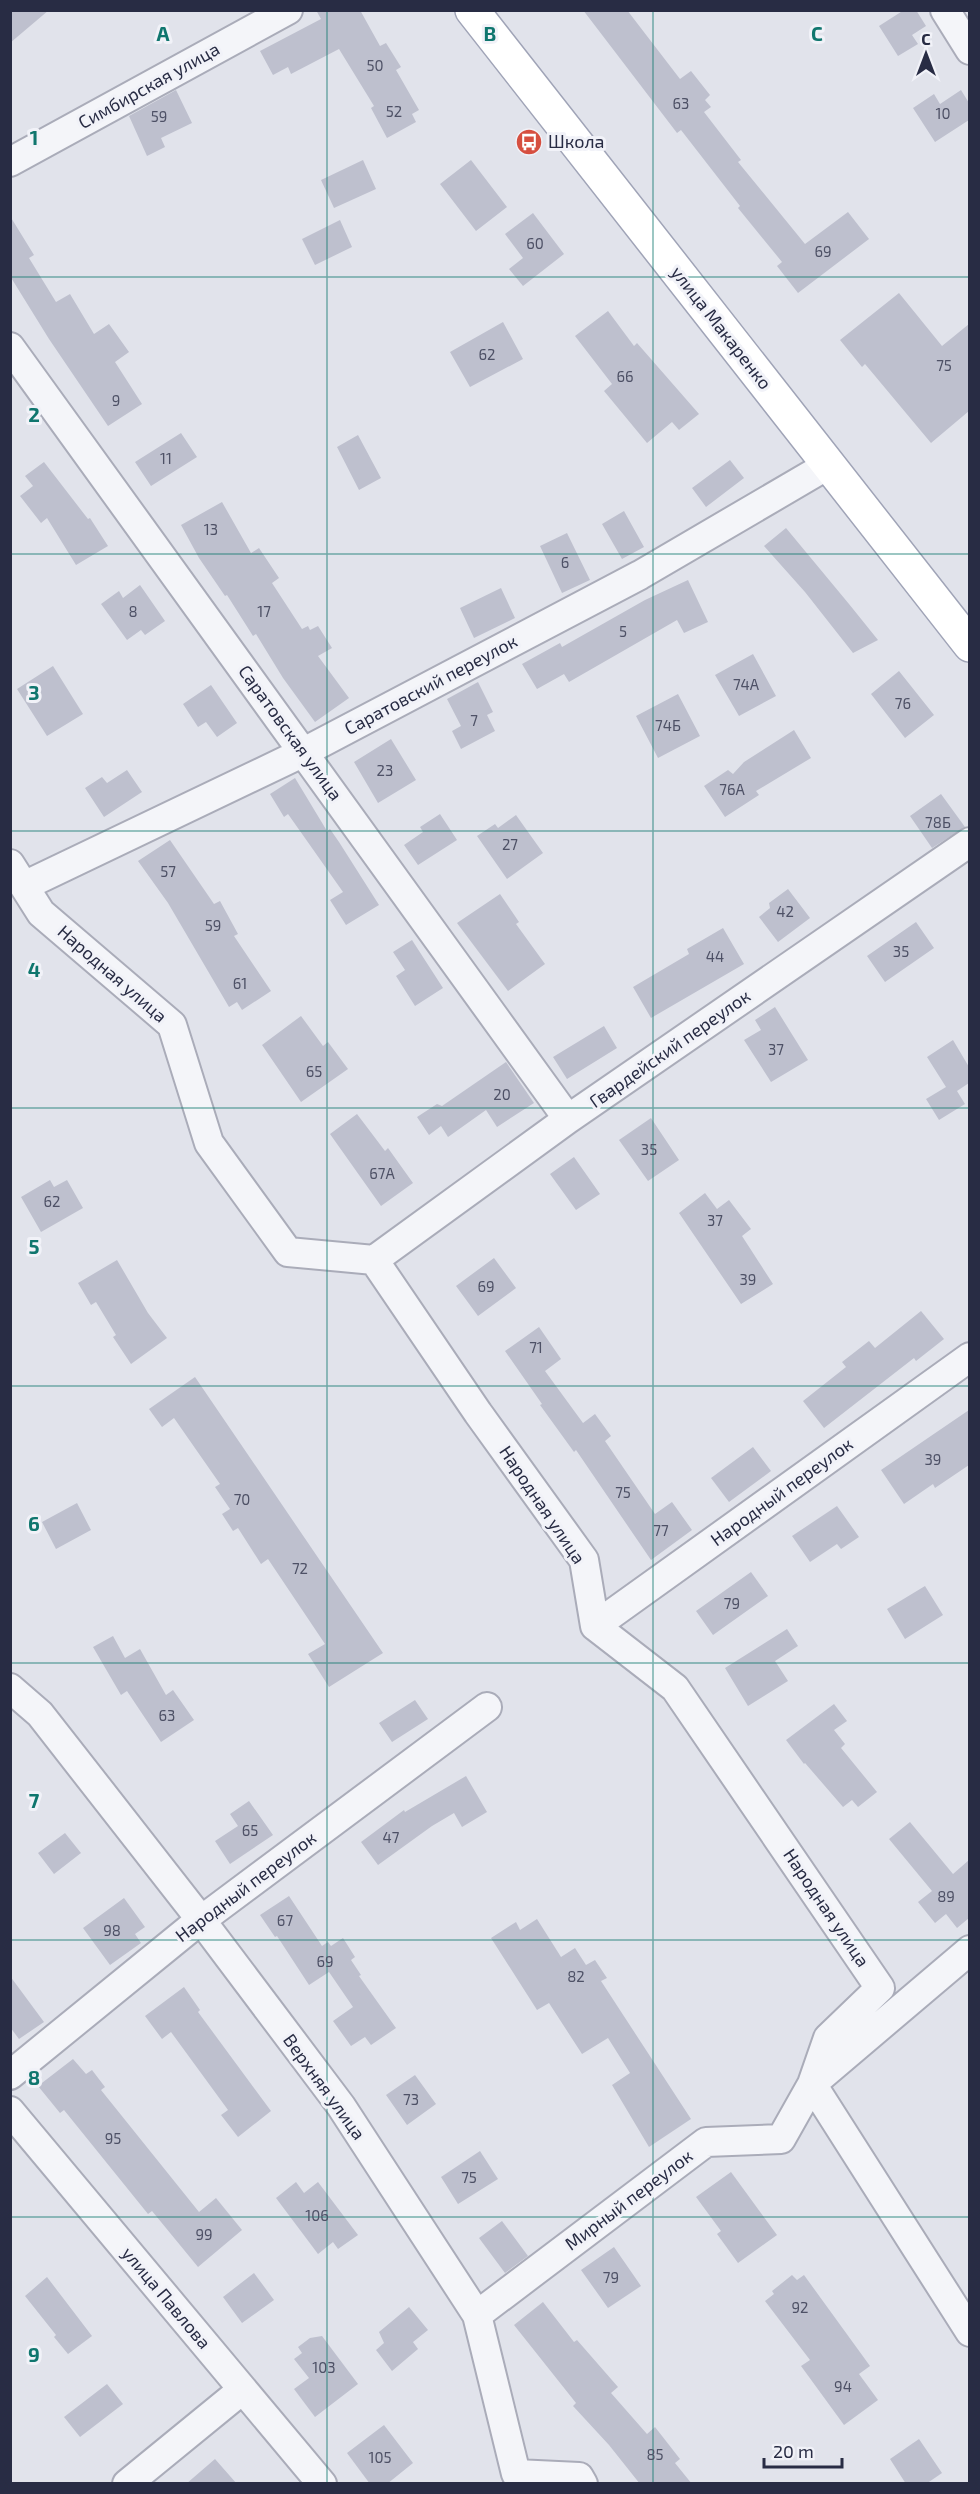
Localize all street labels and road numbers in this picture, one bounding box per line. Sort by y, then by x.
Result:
street label: Симбирская улица [74,37,223,133]
street label: улица Макаренко [667,261,777,393]
street label: Саратовский переулок [340,629,521,739]
street label: Саратовская улица [234,660,347,804]
street label: Народная улица [54,920,172,1027]
street label: Гвардейский переулок [585,984,754,1112]
street label: Народный переулок [706,1432,857,1550]
street label: Народная улица [495,1441,590,1568]
street label: Народный переулок [171,1826,320,1946]
street label: Народная улица [779,1844,874,1971]
street label: Верхняя улица [279,2029,371,2144]
street label: Мирный переулок [560,2144,697,2254]
street label: улица Павлова [118,2242,216,2353]

